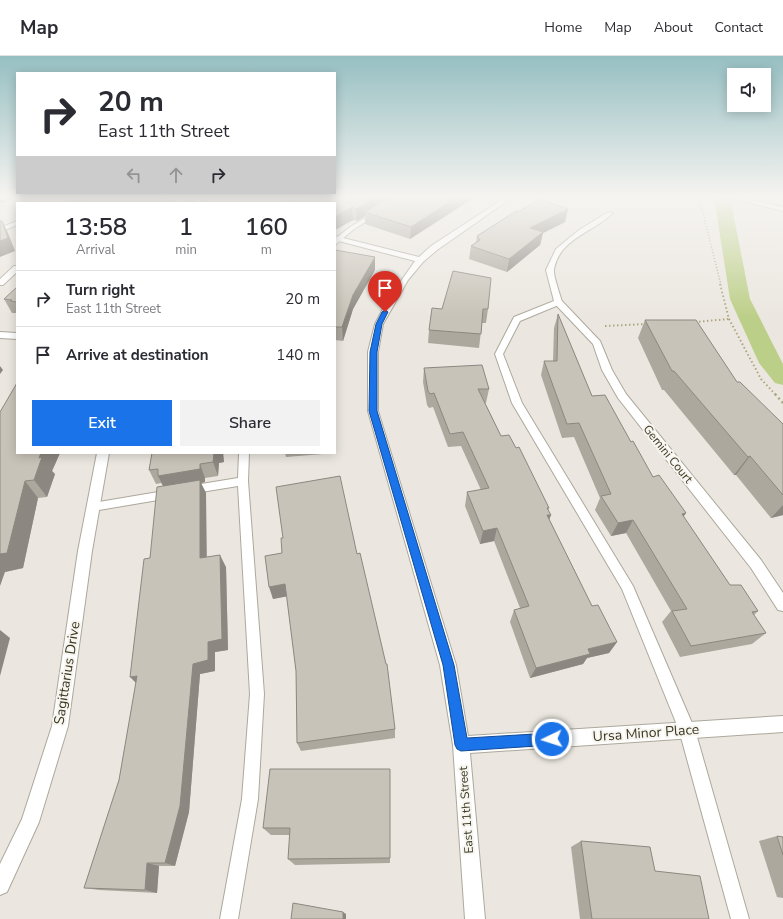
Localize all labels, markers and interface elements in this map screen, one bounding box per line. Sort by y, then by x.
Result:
text: Map [20,15,58,41]
text: Home [544,18,582,37]
text: Map [604,18,632,37]
text: About [654,18,693,37]
text: Contact [715,18,763,37]
map controls [727,68,771,112]
button: sound [727,68,771,112]
text: 20 m [98,83,164,121]
icon: right [32,88,84,140]
text: East 11th Street [98,119,229,143]
icon: left [123,164,145,186]
icon: ahead [165,164,187,186]
icon: right [207,164,229,186]
text: 13:58 [64,211,127,243]
text: 1 [179,211,193,243]
text: 160 [245,211,288,243]
text: Arrival [76,241,115,259]
text: min [175,241,197,259]
text: m [261,241,272,259]
pin [368,271,402,312]
icon: arrive [374,277,396,299]
text: Turn right [66,280,135,300]
icon: right [32,288,54,310]
text: 20 m [285,289,320,309]
text: East 11th Street [66,300,161,318]
icon: arrive [32,344,54,366]
text: Arrive at destination [66,345,209,365]
text: 140 m [276,345,320,365]
button: Exit [32,400,172,446]
button: Share [180,400,320,446]
street label: Gemini Court [640,421,697,487]
street label: Sagittarius Drive [49,620,85,726]
position arrow [531,718,573,760]
street label: Ursa Minor Place [592,720,700,746]
street label: East 11th Street [455,765,477,854]

